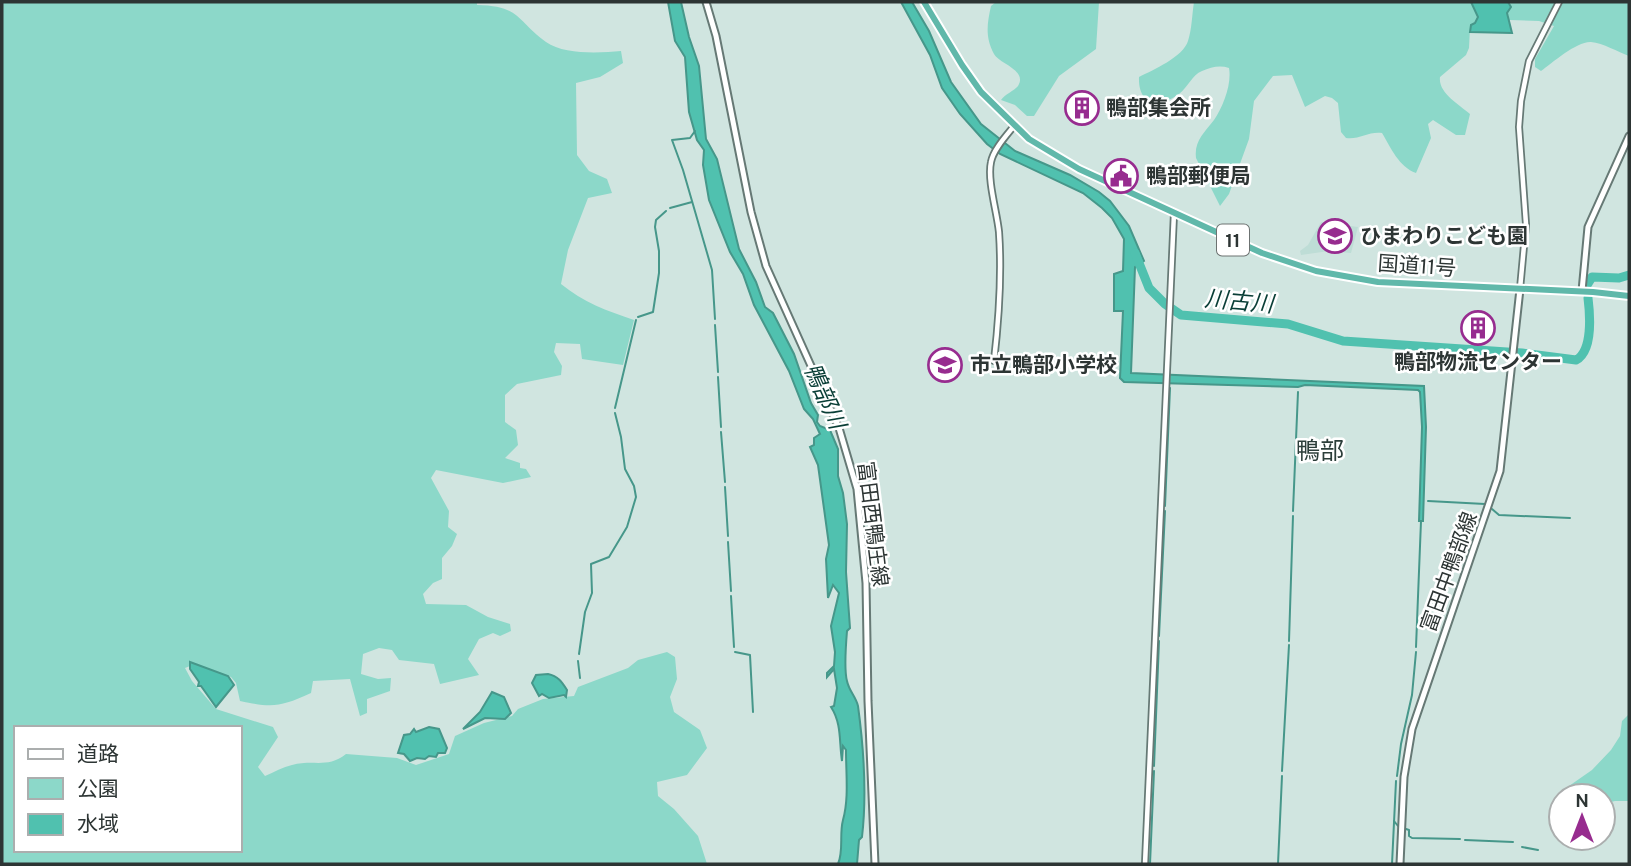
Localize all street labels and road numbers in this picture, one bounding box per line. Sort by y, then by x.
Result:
road number: 11 [1217,224,1249,256]
street label: 国道11号 [1377,251,1457,284]
street label: 富田西鴨庄線 [850,460,893,588]
street label: 富田中鴨部線 [1416,509,1485,636]

